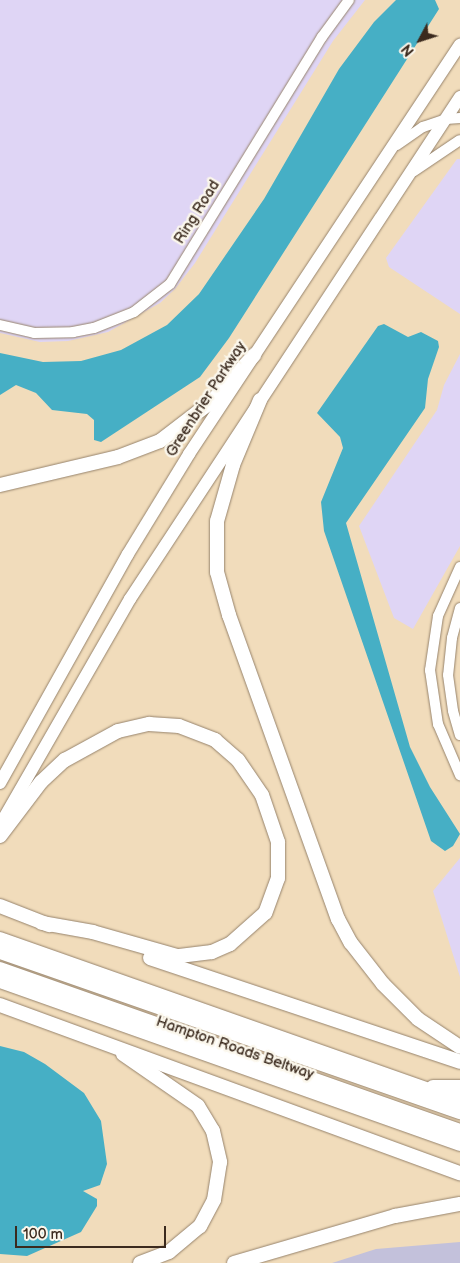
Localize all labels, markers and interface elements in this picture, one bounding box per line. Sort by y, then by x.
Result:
north arrow [395,15,445,65]
text: N [398,40,418,59]
street label: Ring Road [170,177,224,247]
street label: Greenbrier Parkway [162,338,250,460]
street label: Hampton Roads Beltway [154,1013,316,1083]
scale bar [18,1216,169,1248]
text: 100 m [23,1225,63,1244]

